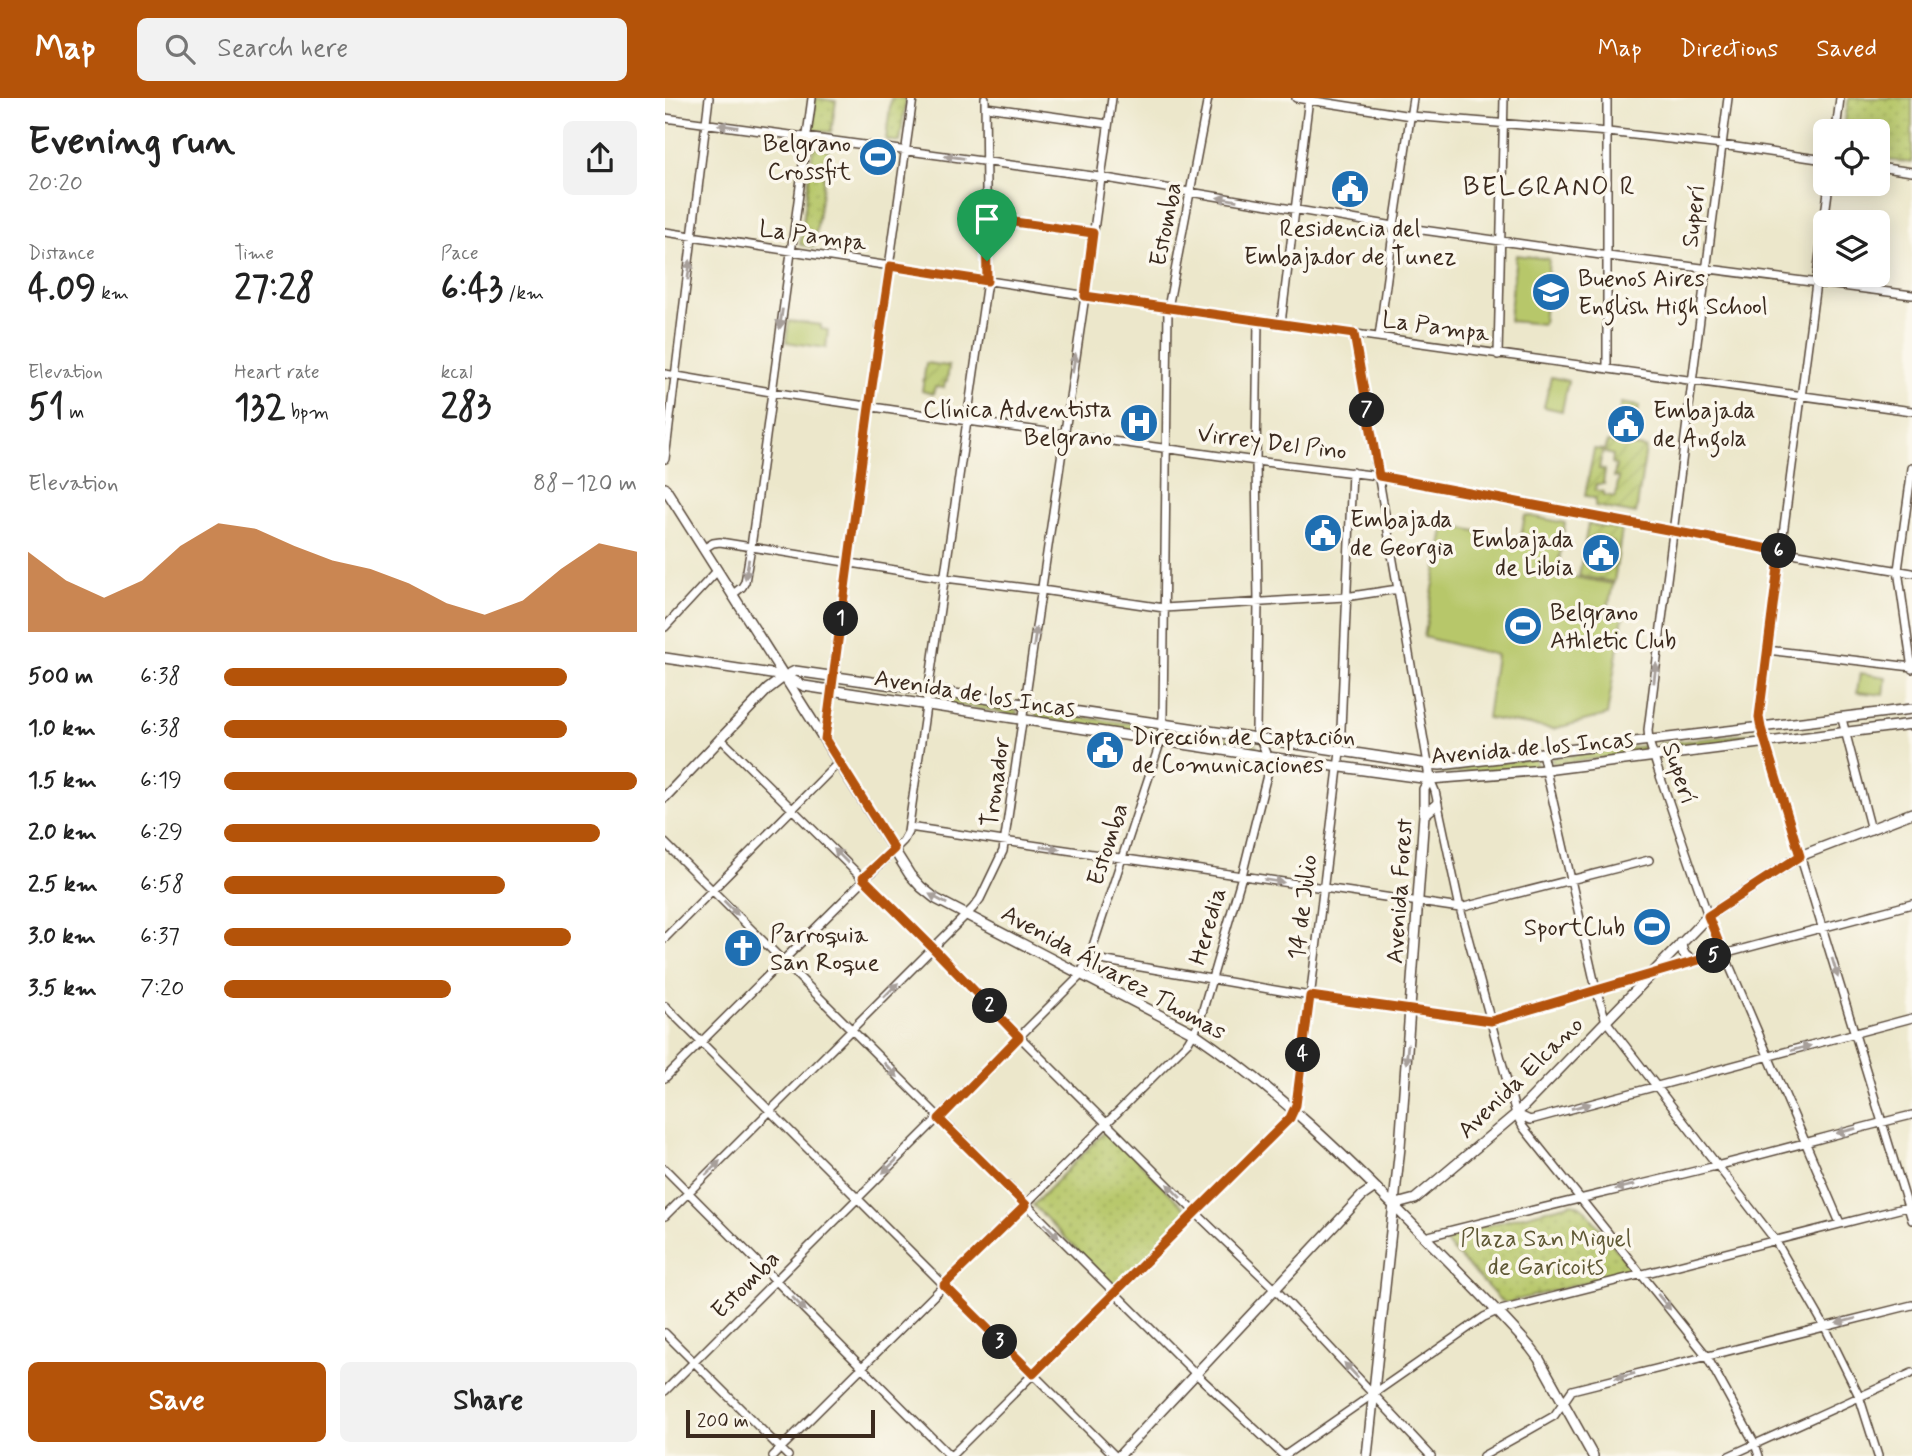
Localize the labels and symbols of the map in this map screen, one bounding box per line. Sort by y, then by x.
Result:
one-way arrow [717,121,739,132]
place label: Belgrano Crossfit [763,129,851,188]
sports icon: Belgrano Crossfit [857,136,899,178]
one-way arrow [943,151,965,162]
public building icon: Residencia del Embajador de Tunez [1329,168,1371,210]
district label: BELGRANO R [1463,171,1637,205]
street label: Estomba [1143,180,1190,269]
street label: Superí [1675,183,1714,249]
pin [957,189,1017,261]
one-way arrow [1216,193,1238,204]
street label: La Pampa [757,214,869,259]
place label: Residencia del Embajador de Tunez [1244,214,1456,273]
one-way arrow [683,259,694,281]
place label: Buenos Aires English High School [1578,264,1768,326]
school or university icon: Buenos Aires English High School [1530,271,1572,313]
street label: La Pampa [1380,305,1492,350]
one-way arrow [776,309,787,331]
one-way arrow [1069,352,1080,374]
pin: 7 [1349,392,1385,428]
place label: Clínica Adventista Belgrano [923,395,1112,456]
place label: Embajada de Angola [1653,396,1756,458]
hospital icon: Clínica Adventista Belgrano [1118,402,1160,444]
public building icon: Embajada de Angola [1605,403,1647,445]
street label: Virrey Del Pino [1195,419,1348,468]
place label: Embajada de Georgia [1350,505,1454,564]
public building icon: Embajada de Georgia [1302,512,1344,554]
place label: Embajada de Libia [1471,525,1574,584]
public building icon: Embajada de Libia [1580,532,1622,574]
pin: 6 [1761,533,1797,568]
one-way arrow [741,558,752,580]
place label: Belgrano Athletic Club [1550,598,1676,657]
pin: 1 [823,602,859,636]
sports icon: Belgrano Athletic Club [1502,605,1544,647]
one-way arrow [1030,626,1041,648]
one-way arrow [1650,662,1661,684]
street label: Avenida de los Incas [872,663,1078,726]
place label: Dirección de Captación de Comunicaciones [1132,722,1355,781]
street label: Avenida de los Incas [1429,724,1635,773]
public building icon: Dirección de Captación de Comunicaciones [1084,729,1126,771]
street label: Tronador [975,734,1018,829]
street label: Superí [1654,739,1703,808]
street label: Estomba [1081,799,1136,890]
street label: Avenida Forest [1380,817,1421,965]
one-way arrow [1039,842,1061,853]
one-way arrow [833,849,850,865]
street label: 14 de Julio [1282,853,1325,961]
one-way arrow [1264,876,1286,887]
street label: Heredia [1183,884,1234,969]
one-way arrow [929,893,948,905]
street label: Avenida Álvarez Thomas [995,898,1232,1048]
one-way arrow [722,900,739,917]
sports icon: SportClub [1631,906,1673,948]
place label: SportClub [1524,913,1625,944]
place label: Parroquia San Roque [770,920,879,979]
church icon: Parroquia San Roque [722,927,764,969]
pin: 5 [1697,938,1731,974]
one-way arrow [1830,958,1841,979]
one-way arrow [883,981,900,998]
pin: 2 [973,988,1007,1024]
street label: Avenida Elcano [1451,1010,1591,1146]
pin: 4 [1285,1038,1321,1072]
one-way arrow [1790,1042,1812,1053]
one-way arrow [1401,1044,1412,1066]
one-way arrow [882,1061,899,1077]
one-way arrow [1571,1100,1592,1110]
one-way arrow [1835,1126,1857,1137]
one-way arrow [882,1158,899,1174]
one-way arrow [705,1160,721,1177]
one-way arrow [1614,1182,1636,1193]
one-way arrow [1167,1183,1183,1200]
one-way arrow [1043,1222,1060,1239]
park label: Plaza San Miguel de Garicoits [1460,1224,1632,1283]
street label: Estomba [705,1244,787,1326]
one-way arrow [1656,1293,1671,1311]
one-way arrow [791,1296,808,1313]
one-way arrow [1835,1316,1857,1327]
pin: 3 [983,1324,1017,1360]
one-way arrow [1344,1362,1360,1379]
one-way arrow [1614,1371,1636,1382]
scale bar [686,1407,875,1439]

